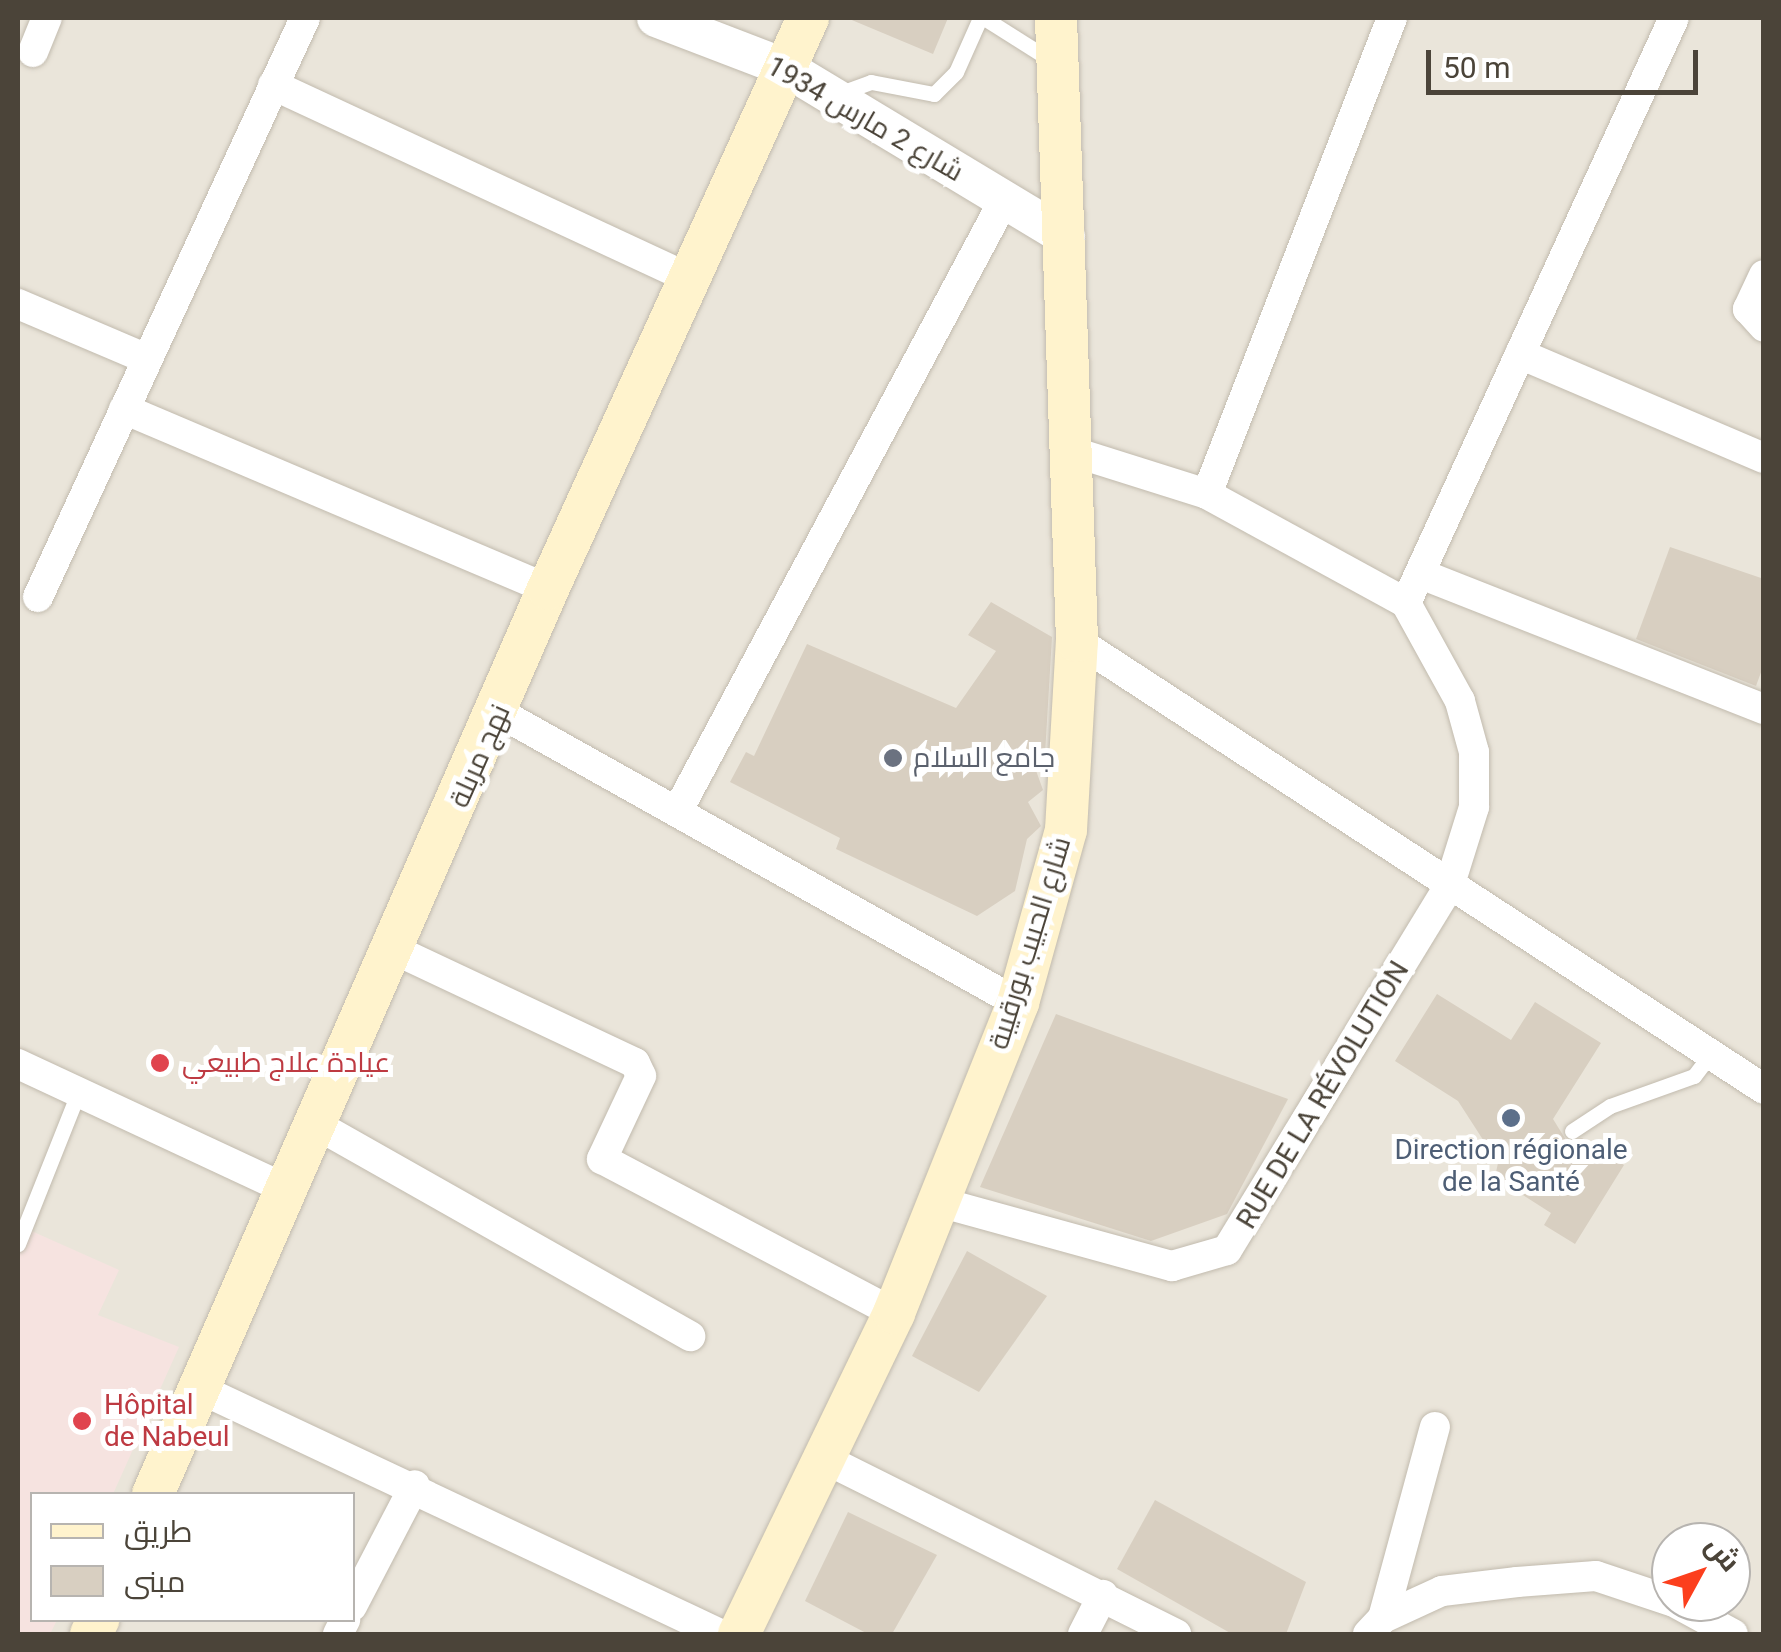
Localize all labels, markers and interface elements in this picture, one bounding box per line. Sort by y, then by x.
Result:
scale bar [1431,30,1704,92]
street label: شارع 2 مارس 1934 [761,49,969,189]
text: 50 m [1443,50,1510,85]
street label: نهج مربلة [442,699,518,813]
place label: جامع السلام [913,741,1055,775]
marker: جامع السلام [882,747,904,769]
street label: شارع الحبيب بورقيبة [982,833,1078,1053]
street label: RUE DE LA RÉVOLUTION [1230,955,1416,1235]
place label: عيادة علاج طبيعي [182,1046,390,1080]
marker: عيادة علاج طبيعي [147,1050,173,1076]
marker: Direction régionale de la Santé [1500,1107,1522,1129]
place label: Direction régionale de la Santé [1394,1133,1628,1199]
place label: Hôpital de Nabeul [104,1388,230,1454]
marker: Hôpital de Nabeul [69,1408,95,1434]
legend [30,1492,355,1622]
text: طريق [124,1514,193,1549]
north arrow [1651,1522,1751,1622]
text: ش [1699,1529,1747,1578]
text: مبنى [124,1564,185,1599]

